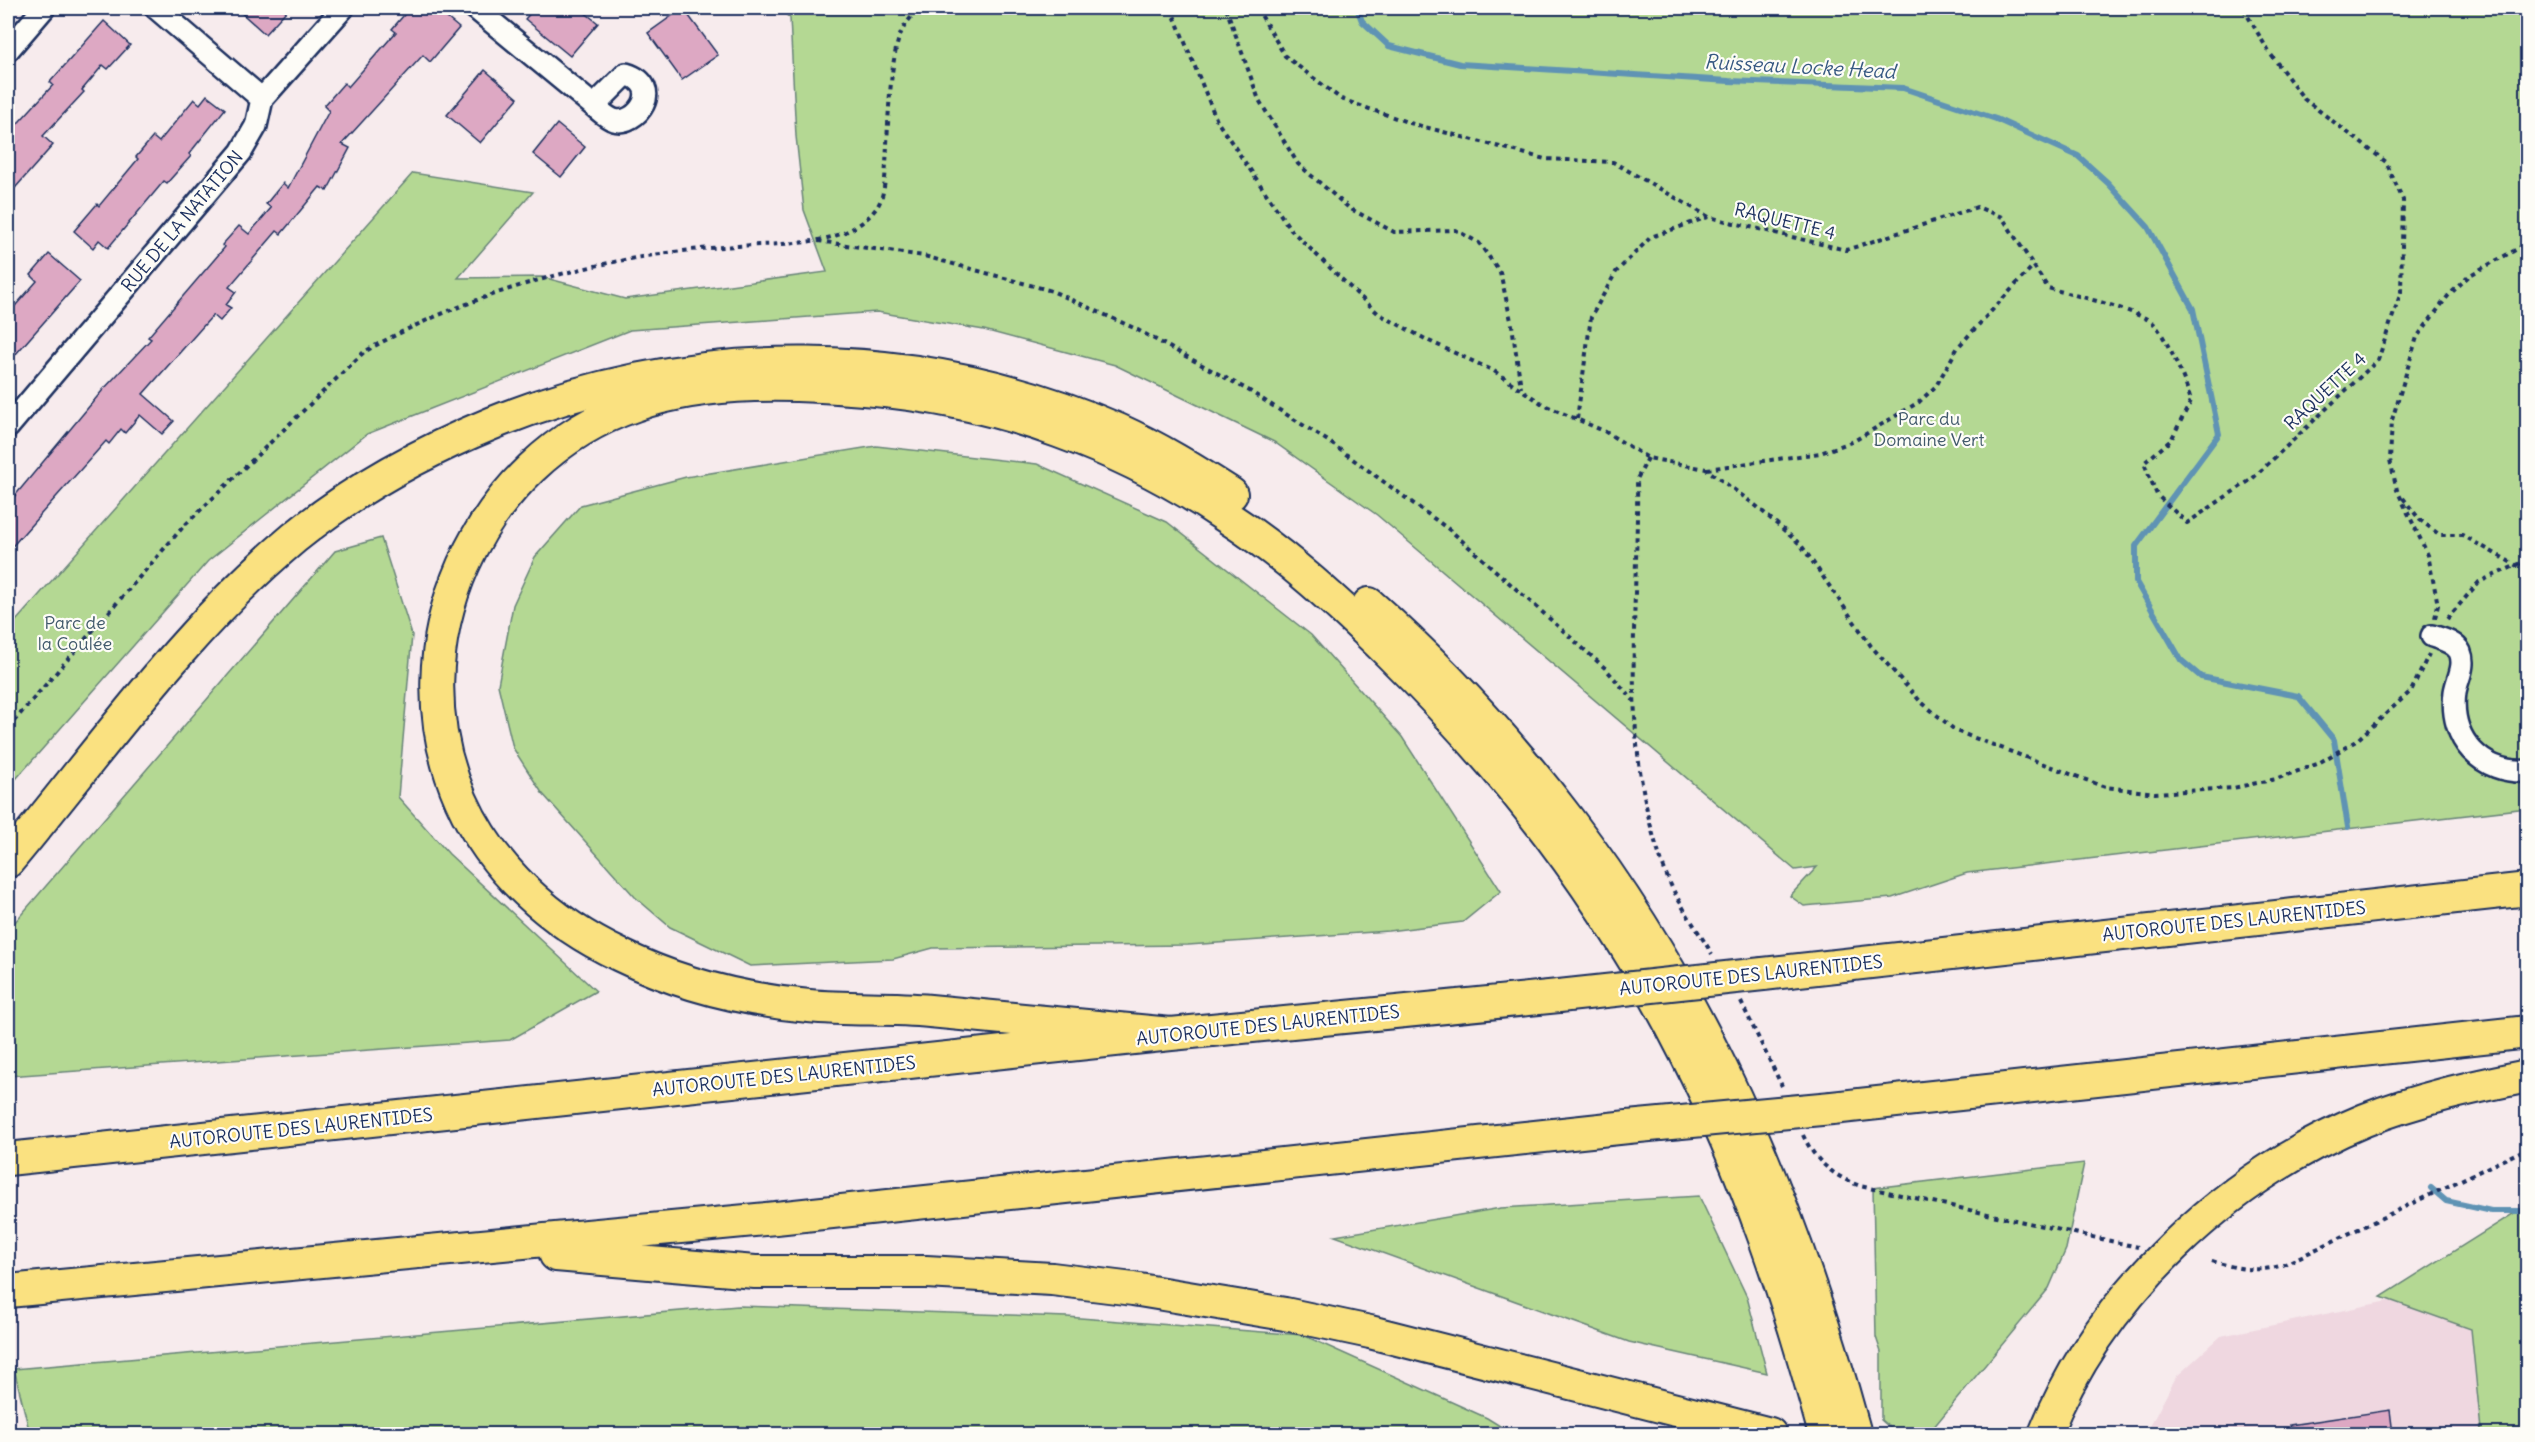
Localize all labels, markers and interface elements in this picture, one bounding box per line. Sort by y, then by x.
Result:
water label: Ruisseau Locke Head [1704,49,1898,84]
street label: RUE DE LA NATATION [116,146,248,296]
street label: RAQUETTE 4 [1732,197,1838,245]
street label: RAQUETTE 4 [2279,347,2371,435]
park label: Parc du Domaine Vert [1873,407,1985,451]
park label: Parc de la Coulée [38,611,112,655]
street label: AUTOROUTE DES LAURENTIDES [2101,896,2367,946]
street label: AUTOROUTE DES LAURENTIDES [1618,950,1884,1000]
street label: AUTOROUTE DES LAURENTIDES [1135,1000,1401,1050]
street label: AUTOROUTE DES LAURENTIDES [651,1051,917,1101]
street label: AUTOROUTE DES LAURENTIDES [168,1103,434,1153]

